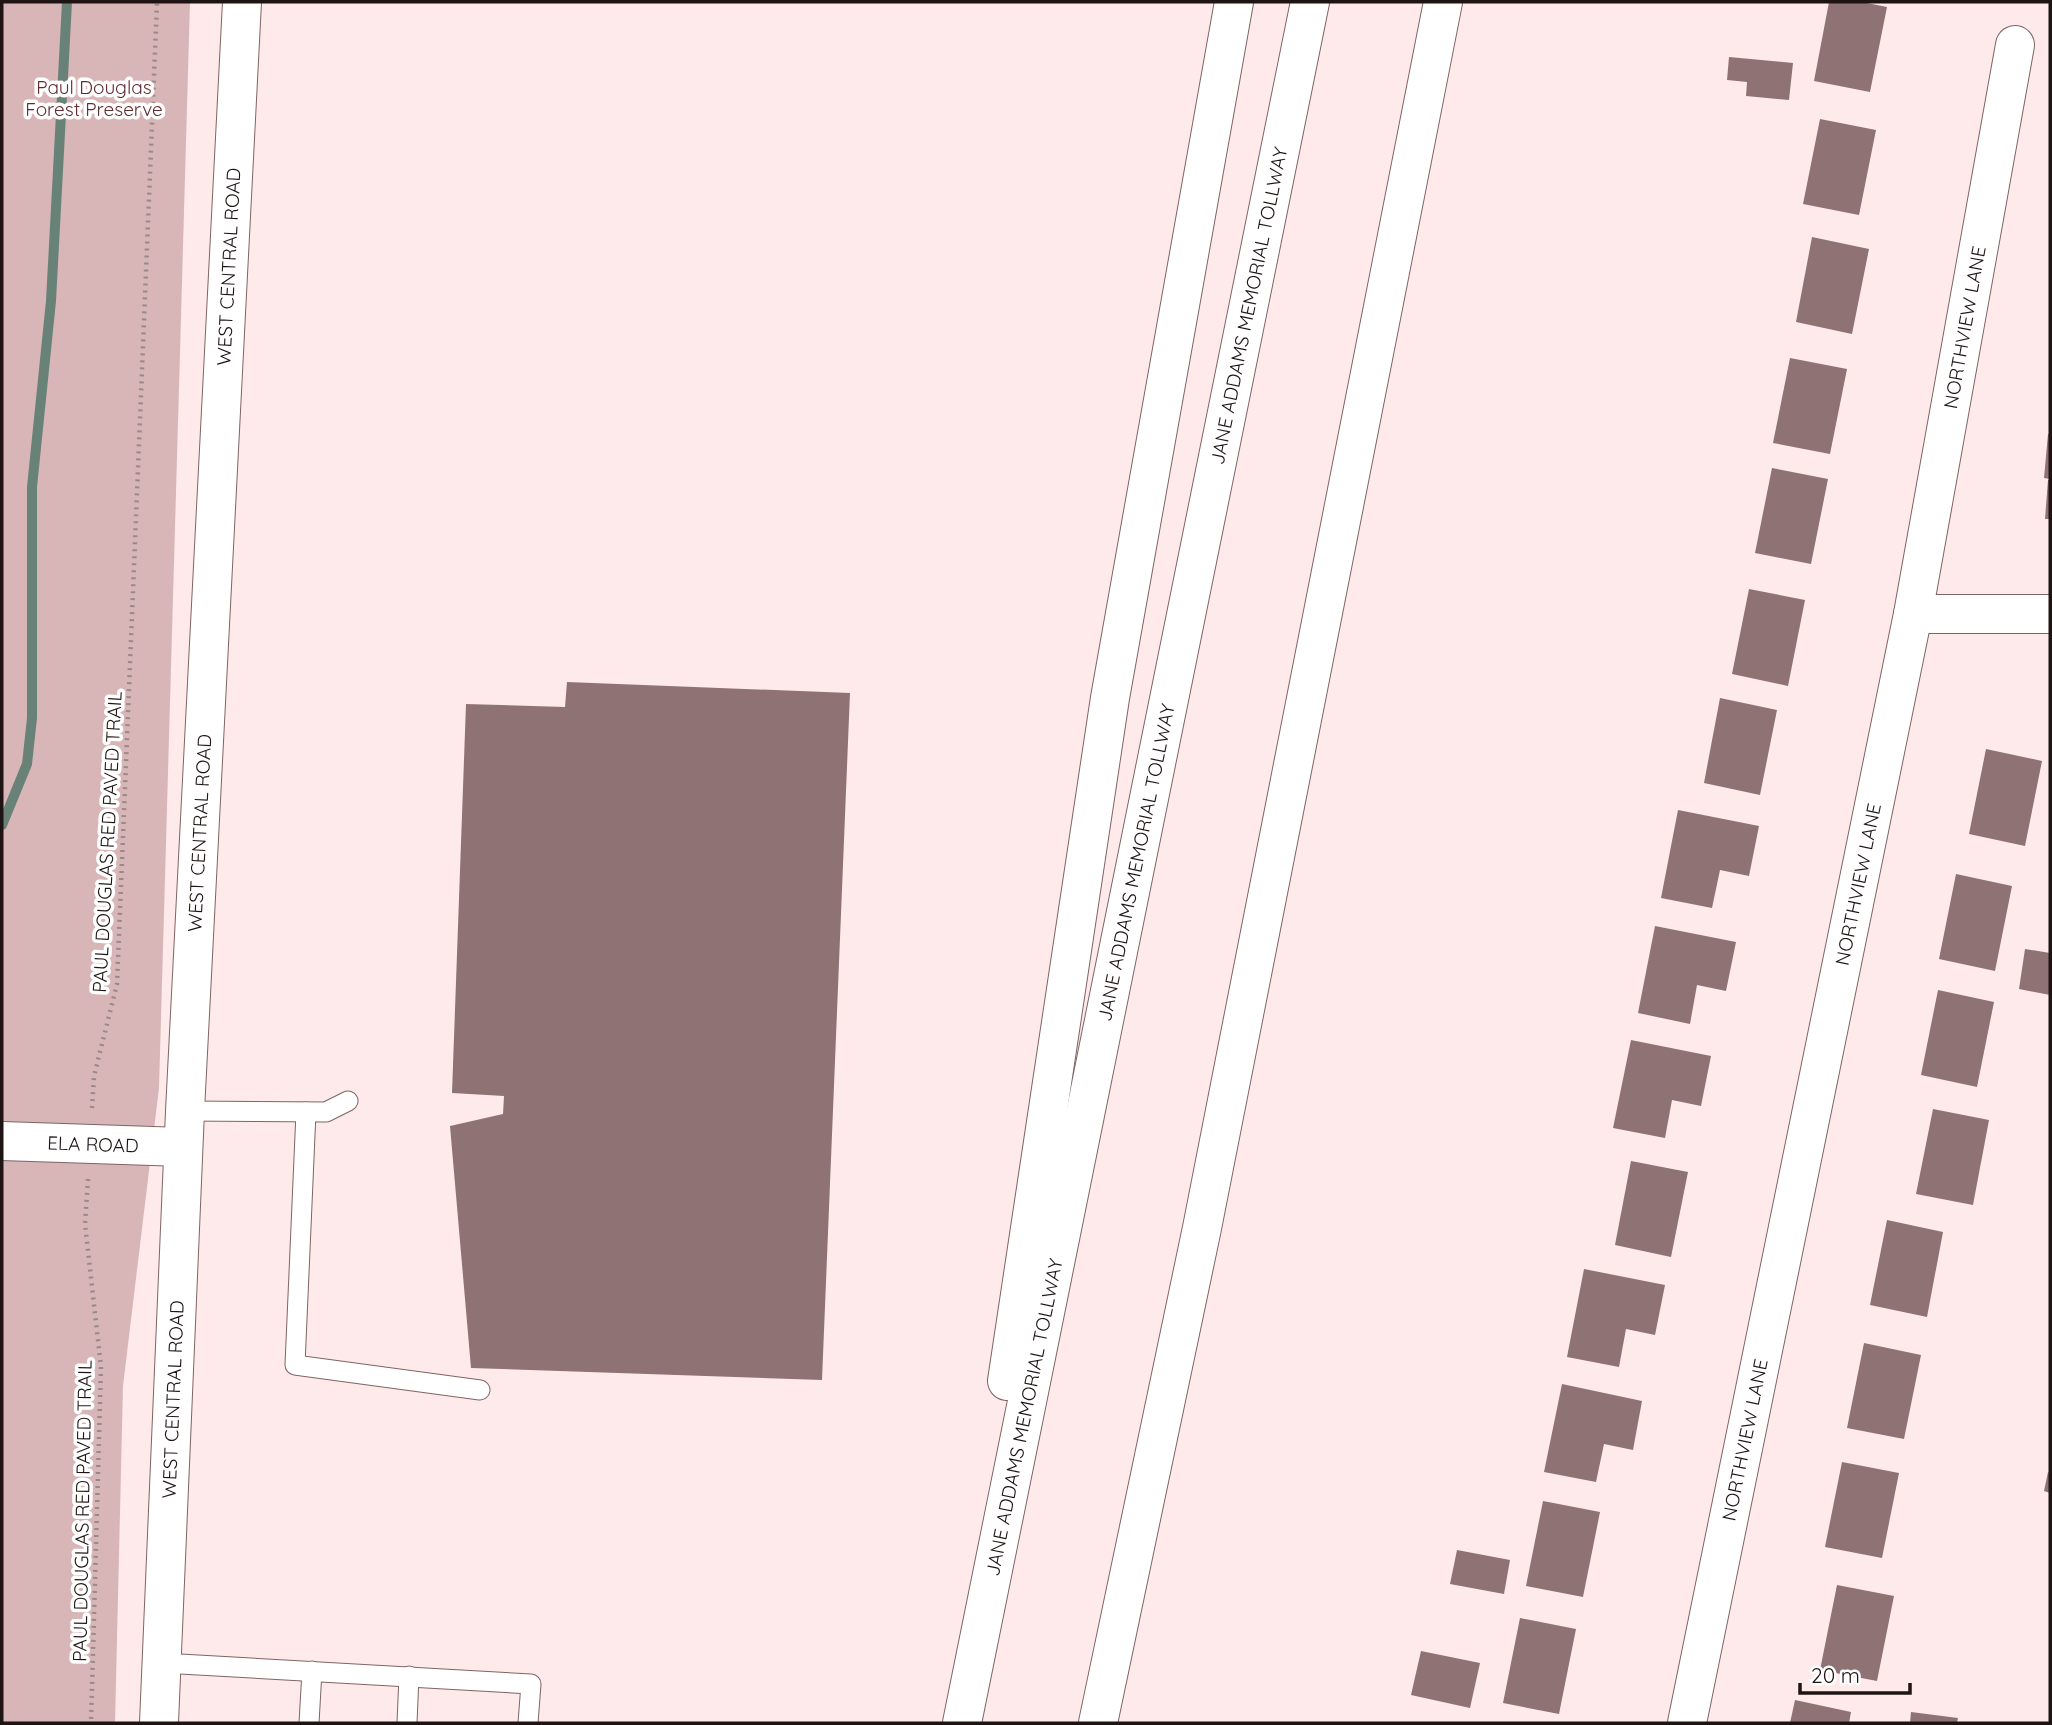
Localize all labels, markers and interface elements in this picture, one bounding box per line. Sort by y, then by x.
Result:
park label: Paul Douglas Forest Preserve [25,75,163,121]
street label: JANE ADDAMS MEMORIAL TOLLWAY [1205,144,1292,467]
street label: WEST CENTRAL ROAD [211,167,245,366]
street label: NORTHVIEW LANE [1938,244,1991,411]
street label: PAUL DOUGLAS RED PAVED TRAIL [87,691,127,993]
street label: JANE ADDAMS MEMORIAL TOLLWAY [1092,701,1180,1023]
street label: WEST CENTRAL ROAD [182,733,216,933]
street label: NORTHVIEW LANE [1830,801,1886,967]
street label: ELA ROAD [47,1131,139,1158]
street label: JANE ADDAMS MEMORIAL TOLLWAY [980,1256,1068,1578]
street label: WEST CENTRAL ROAD [157,1300,189,1499]
street label: NORTHVIEW LANE [1716,1357,1773,1523]
street label: PAUL DOUGLAS RED PAVED TRAIL [67,1360,97,1662]
scale bar [1800,1652,1910,1696]
text: 20 m [1811,1662,1860,1688]

